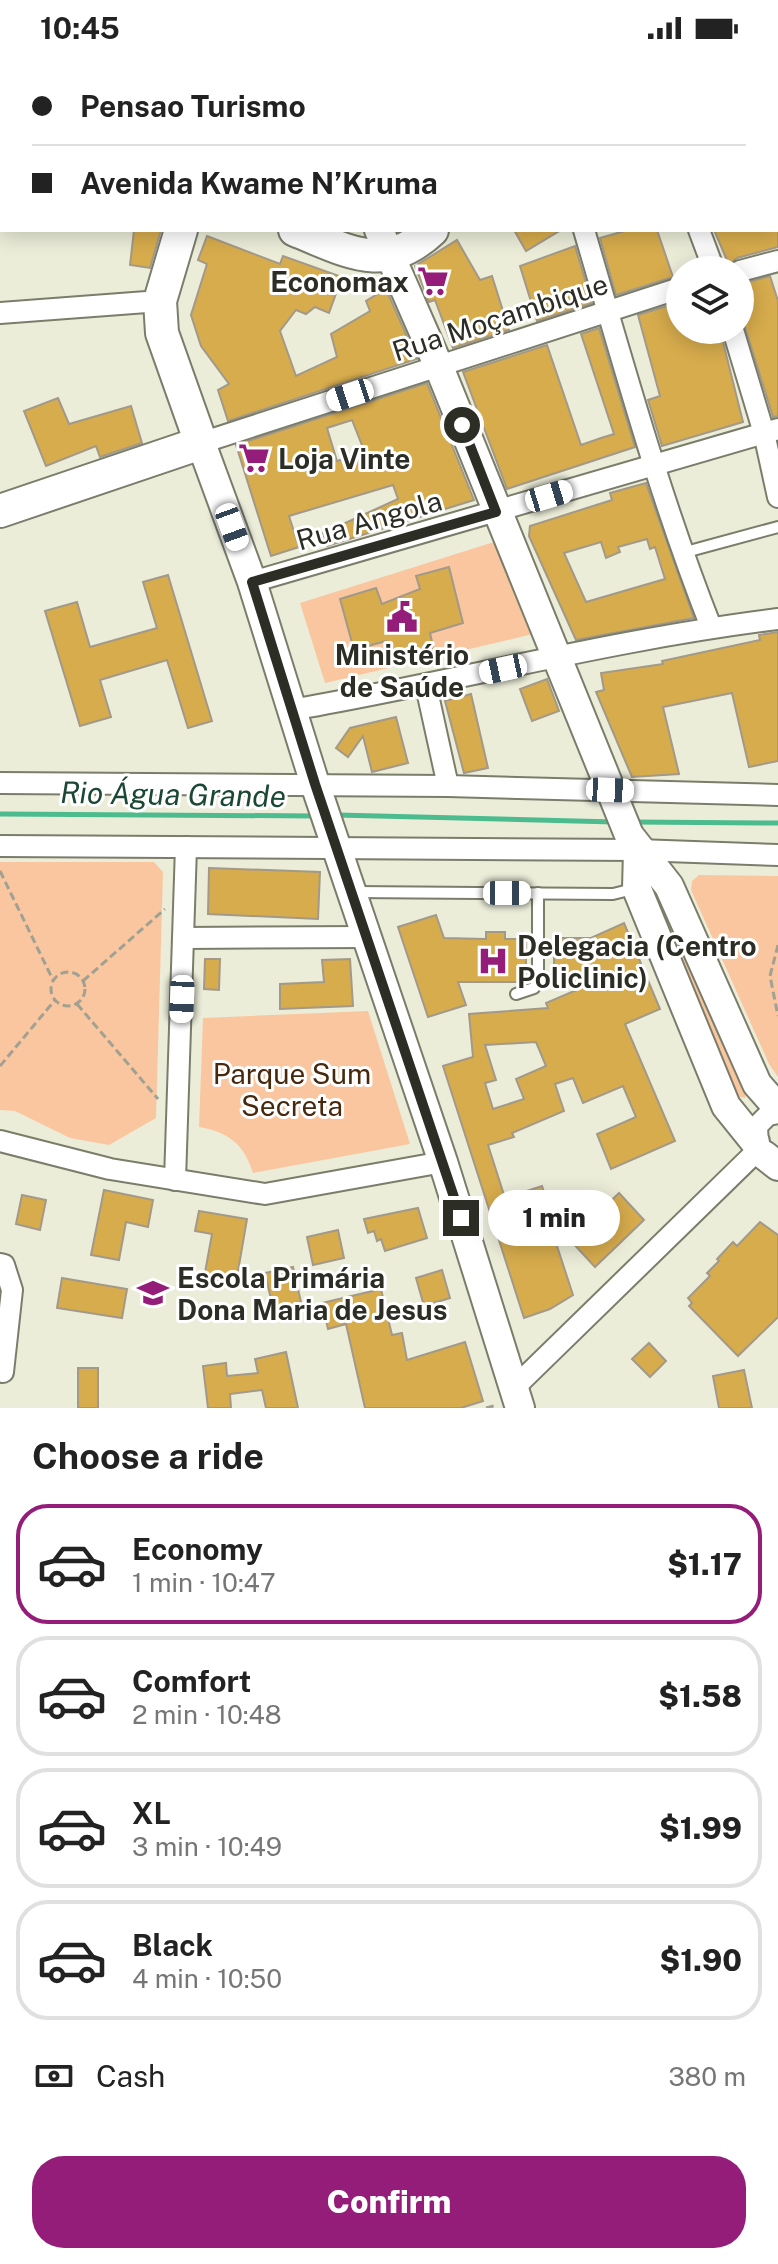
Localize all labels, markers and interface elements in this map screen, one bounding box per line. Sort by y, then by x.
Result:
text: 10:45 [40,10,120,46]
text: Pensao Turismo [80,88,306,124]
text: Avenida Kwame N’Kruma [80,165,438,201]
map controls [666,256,754,344]
button: layers [666,256,754,344]
supermarket icon: Economax [416,264,450,298]
place label: Economax [270,265,409,298]
street label: Rua Moçambique [388,267,612,367]
car [323,376,377,414]
route start [444,407,480,443]
supermarket icon: Loja Vinte [237,441,271,475]
place label: Loja Vinte [278,442,411,475]
car [523,478,575,514]
street label: Rua Angola [292,483,446,557]
car [213,500,251,554]
public building icon: Ministério de Saúde [385,600,419,634]
place label: Ministério de Saúde [335,638,469,703]
car [477,652,529,686]
water label: Rio Água Grande [60,774,286,814]
car [586,777,634,803]
car [483,881,531,905]
place label: Delegacia (Centro Policlinic) [517,929,757,994]
hospital icon: Delegacia (Centro Policlinic) [476,944,510,978]
car [169,975,195,1023]
park label: Parque Sum Secreta [213,1057,371,1122]
callout: 1 min [489,1190,621,1246]
route end [443,1200,479,1236]
text: 1 min [522,1202,586,1233]
place label: Escola Primária Dona Maria de Jesus [177,1261,447,1326]
school or university icon: Escola Primária Dona Maria de Jesus [136,1276,170,1310]
text: Choose a ride [32,1435,264,1477]
icon: car [36,1528,108,1600]
text: Economy [132,1531,263,1567]
text: $1.17 [667,1546,742,1582]
text: 1 min · 10:47 [132,1567,276,1598]
icon: car [36,1660,108,1732]
text: Comfort [132,1663,251,1699]
text: $1.58 [658,1678,742,1714]
text: 2 min · 10:48 [132,1699,282,1730]
icon: car [36,1792,108,1864]
text: XL [132,1795,171,1831]
text: $1.99 [659,1810,742,1846]
text: 3 min · 10:49 [132,1831,282,1862]
icon: car [36,1924,108,1996]
text: Black [132,1927,213,1963]
text: $1.90 [659,1942,742,1978]
text: 4 min · 10:50 [132,1963,282,1994]
icon: cash [32,2054,76,2098]
text: Cash [96,2058,165,2094]
text: 380 m [668,2061,746,2092]
button: Confirm [32,2156,746,2248]

